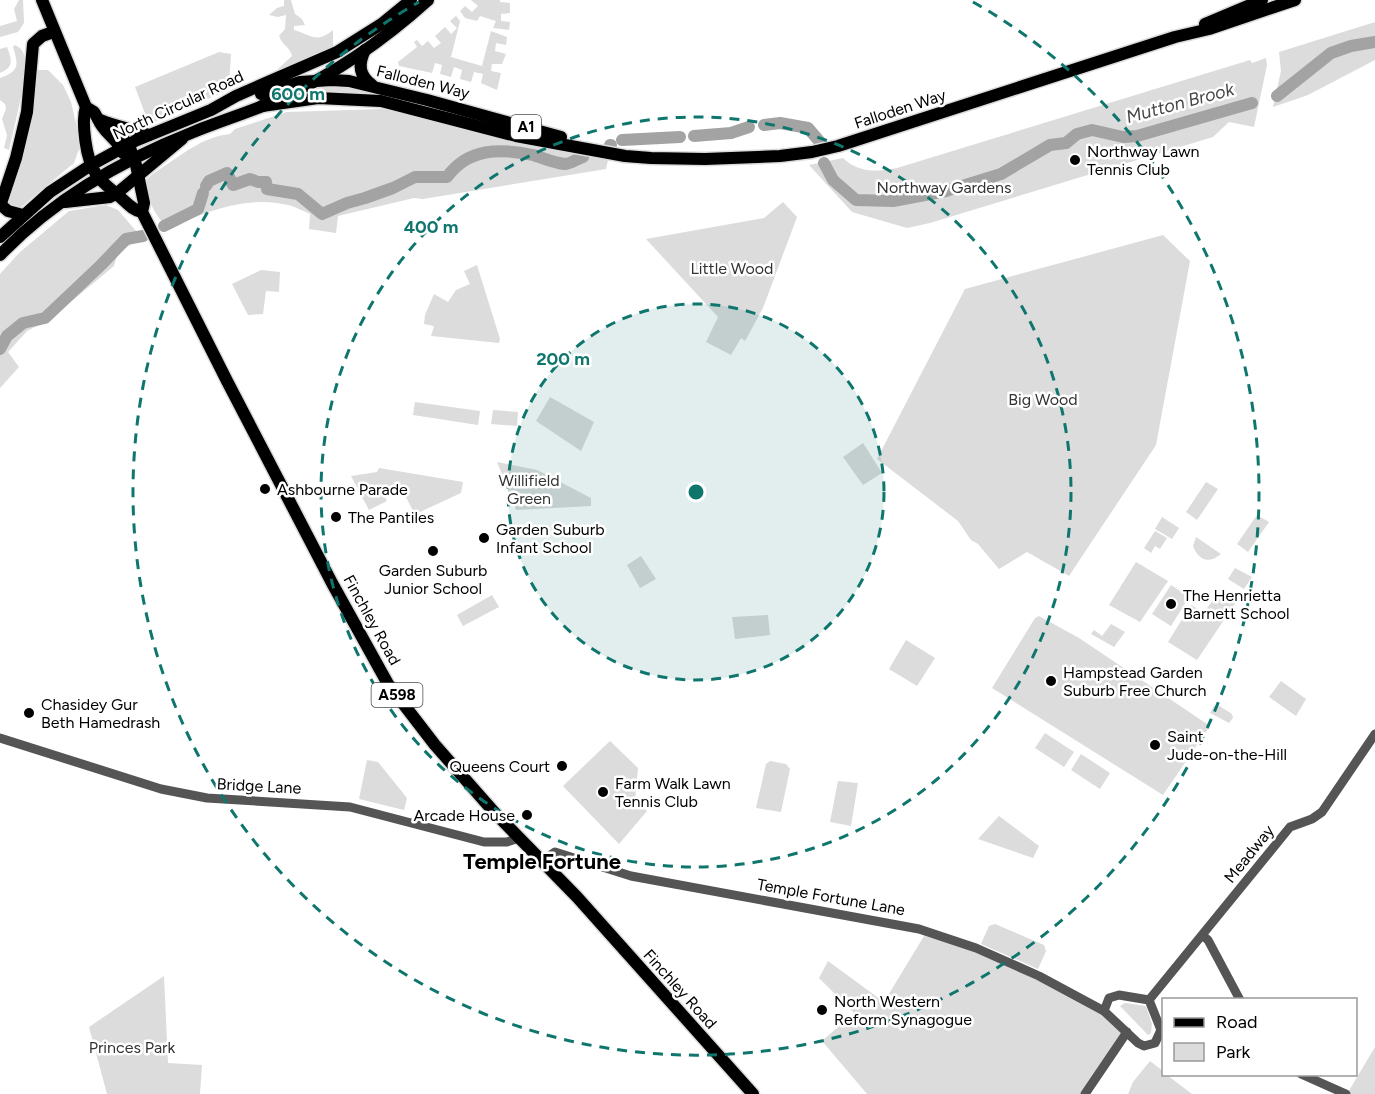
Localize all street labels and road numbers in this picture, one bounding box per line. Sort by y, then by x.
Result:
street label: Falloden Way [374,61,472,103]
street label: North Circular Road [110,66,246,144]
street label: Falloden Way [852,85,949,133]
road number: A1 [511,115,541,139]
street label: Finchley Road [339,572,405,668]
road number: A598 [372,683,422,707]
street label: Bridge Lane [216,774,302,798]
street label: Meadway [1220,821,1278,887]
street label: Temple Fortune Lane [756,875,907,919]
street label: Finchley Road [639,945,721,1033]

